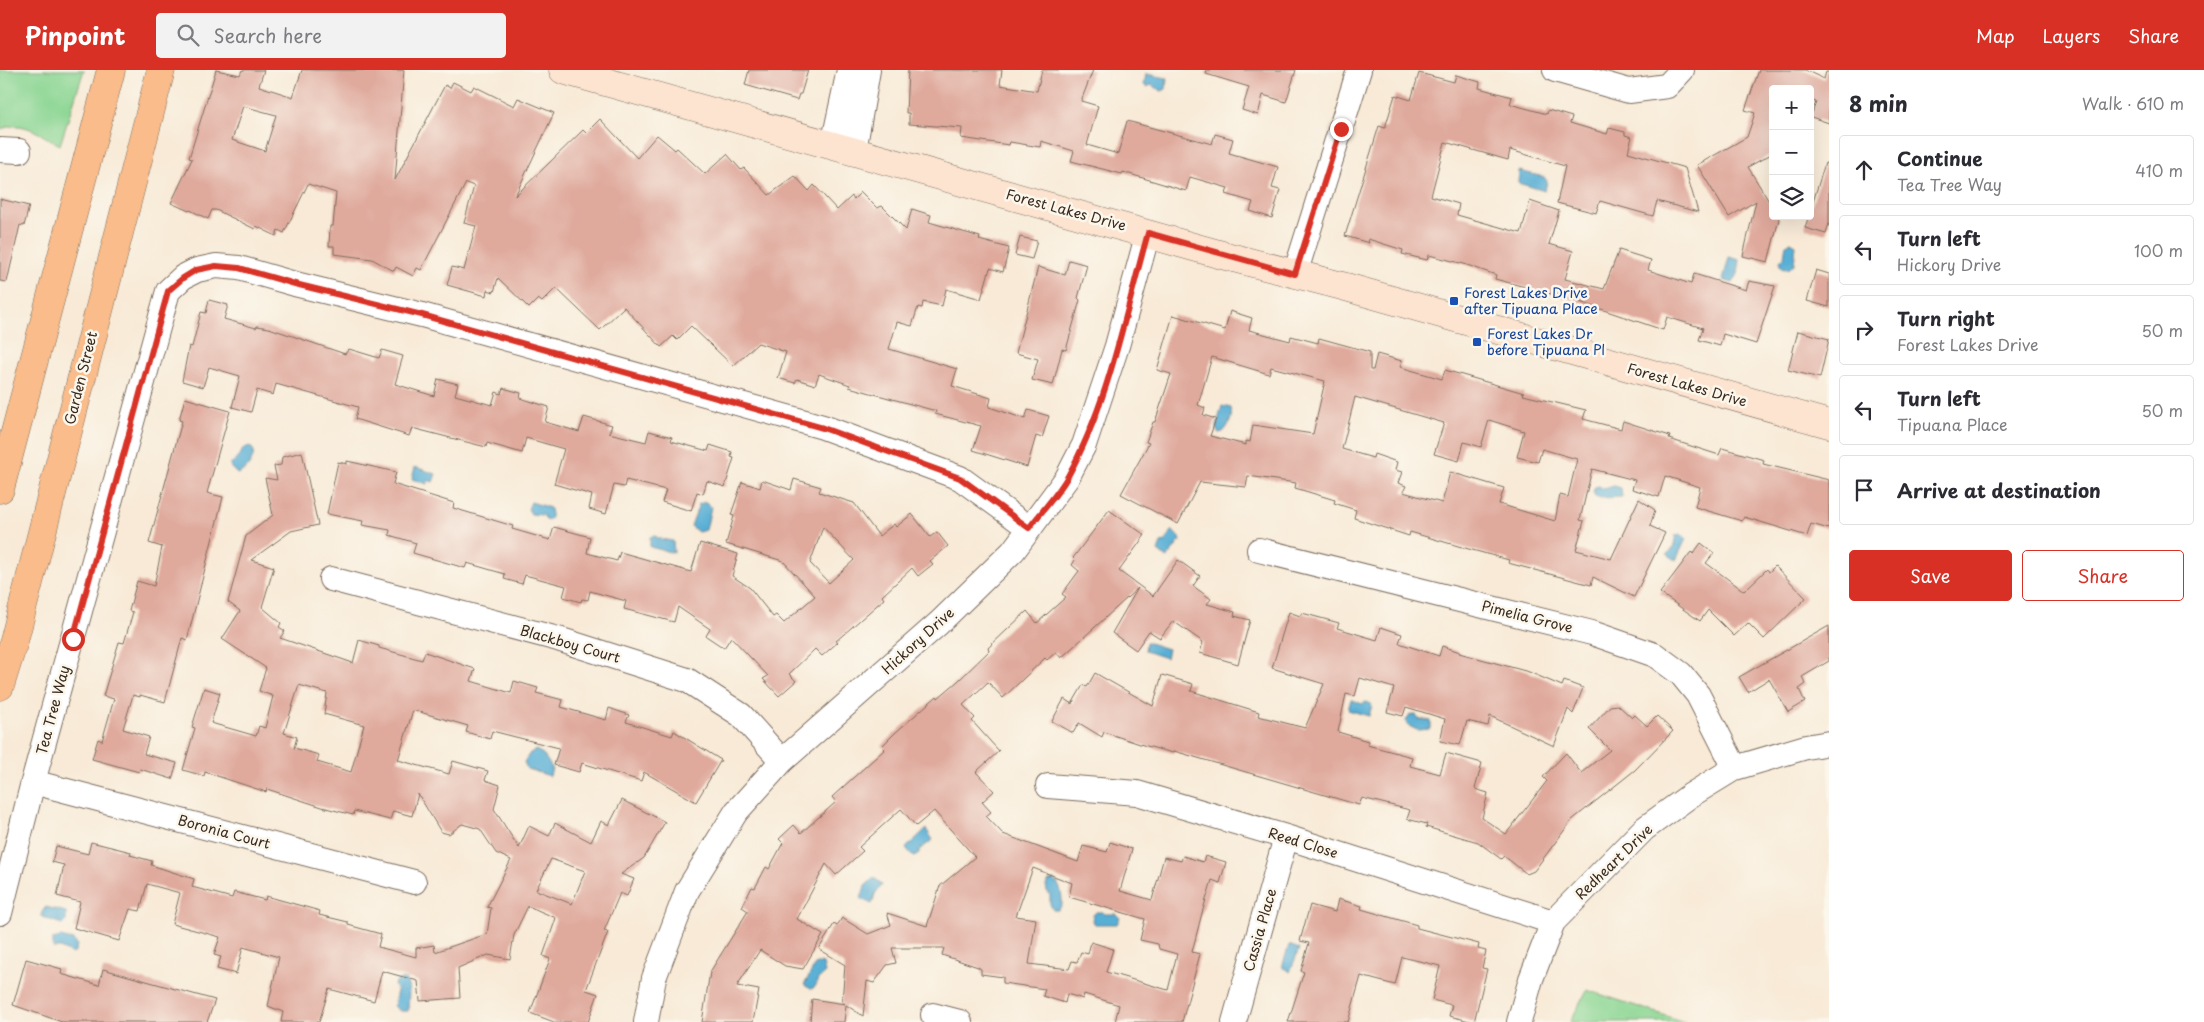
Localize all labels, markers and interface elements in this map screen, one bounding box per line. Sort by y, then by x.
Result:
search box [156,13,506,58]
text: Pinpoint [25,17,126,53]
icon: search [174,21,202,49]
text: Search here [214,21,322,49]
text: Map [1976,22,2015,49]
text: Layers [2043,22,2100,49]
text: Share [2128,22,2179,49]
map controls [1769,85,1814,220]
button: + [1769,85,1814,130]
text: 8 min [1849,87,1908,119]
text: Walk · 610 m [2082,91,2184,115]
route end [1330,118,1353,141]
button: − [1769,130,1814,175]
text: Continue [1897,144,1983,172]
icon: ahead [1850,156,1878,184]
text: 410 m [2135,158,2183,182]
text: Tea Tree Way [1897,172,2002,196]
button: layers [1769,175,1814,220]
street label: Forest Lakes Drive [1004,183,1129,236]
text: Turn left [1897,224,1981,252]
icon: left [1850,236,1878,264]
text: 100 m [2134,238,2183,262]
text: Hickory Drive [1897,252,2001,276]
place label: Forest Lakes Drive after Tipuana Place [1464,282,1598,319]
marker: Forest Lakes Drive after Tipuana Place [1448,295,1460,307]
text: Turn right [1897,304,1995,332]
icon: right [1850,316,1878,344]
text: 50 m [2142,318,2183,342]
place label: Forest Lakes Dr before Tipuana Pl [1487,323,1605,360]
street label: Garden Street [59,329,102,427]
text: Forest Lakes Drive [1897,332,2038,356]
marker: Forest Lakes Dr before Tipuana Pl [1471,336,1483,348]
street label: Forest Lakes Drive [1625,357,1750,412]
text: Turn left [1897,384,1981,412]
icon: left [1850,396,1878,424]
text: 50 m [2142,398,2183,422]
text: Tipuana Place [1897,412,2008,436]
icon: arrive [1850,476,1878,504]
text: Arrive at destination [1897,476,2101,504]
button: Save [1849,550,2012,601]
button: Share [2022,550,2184,601]
street label: Pimelia Grove [1479,595,1575,638]
street label: Hickory Drive [877,602,959,679]
street label: Blackboy Court [517,619,623,668]
route start [62,628,85,651]
street label: Tea Tree Way [30,663,75,757]
street label: Boronia Court [176,809,273,854]
street label: Redheart Drive [1570,819,1657,904]
street label: Reed Close [1266,822,1340,863]
street label: Cassia Place [1238,885,1282,974]

